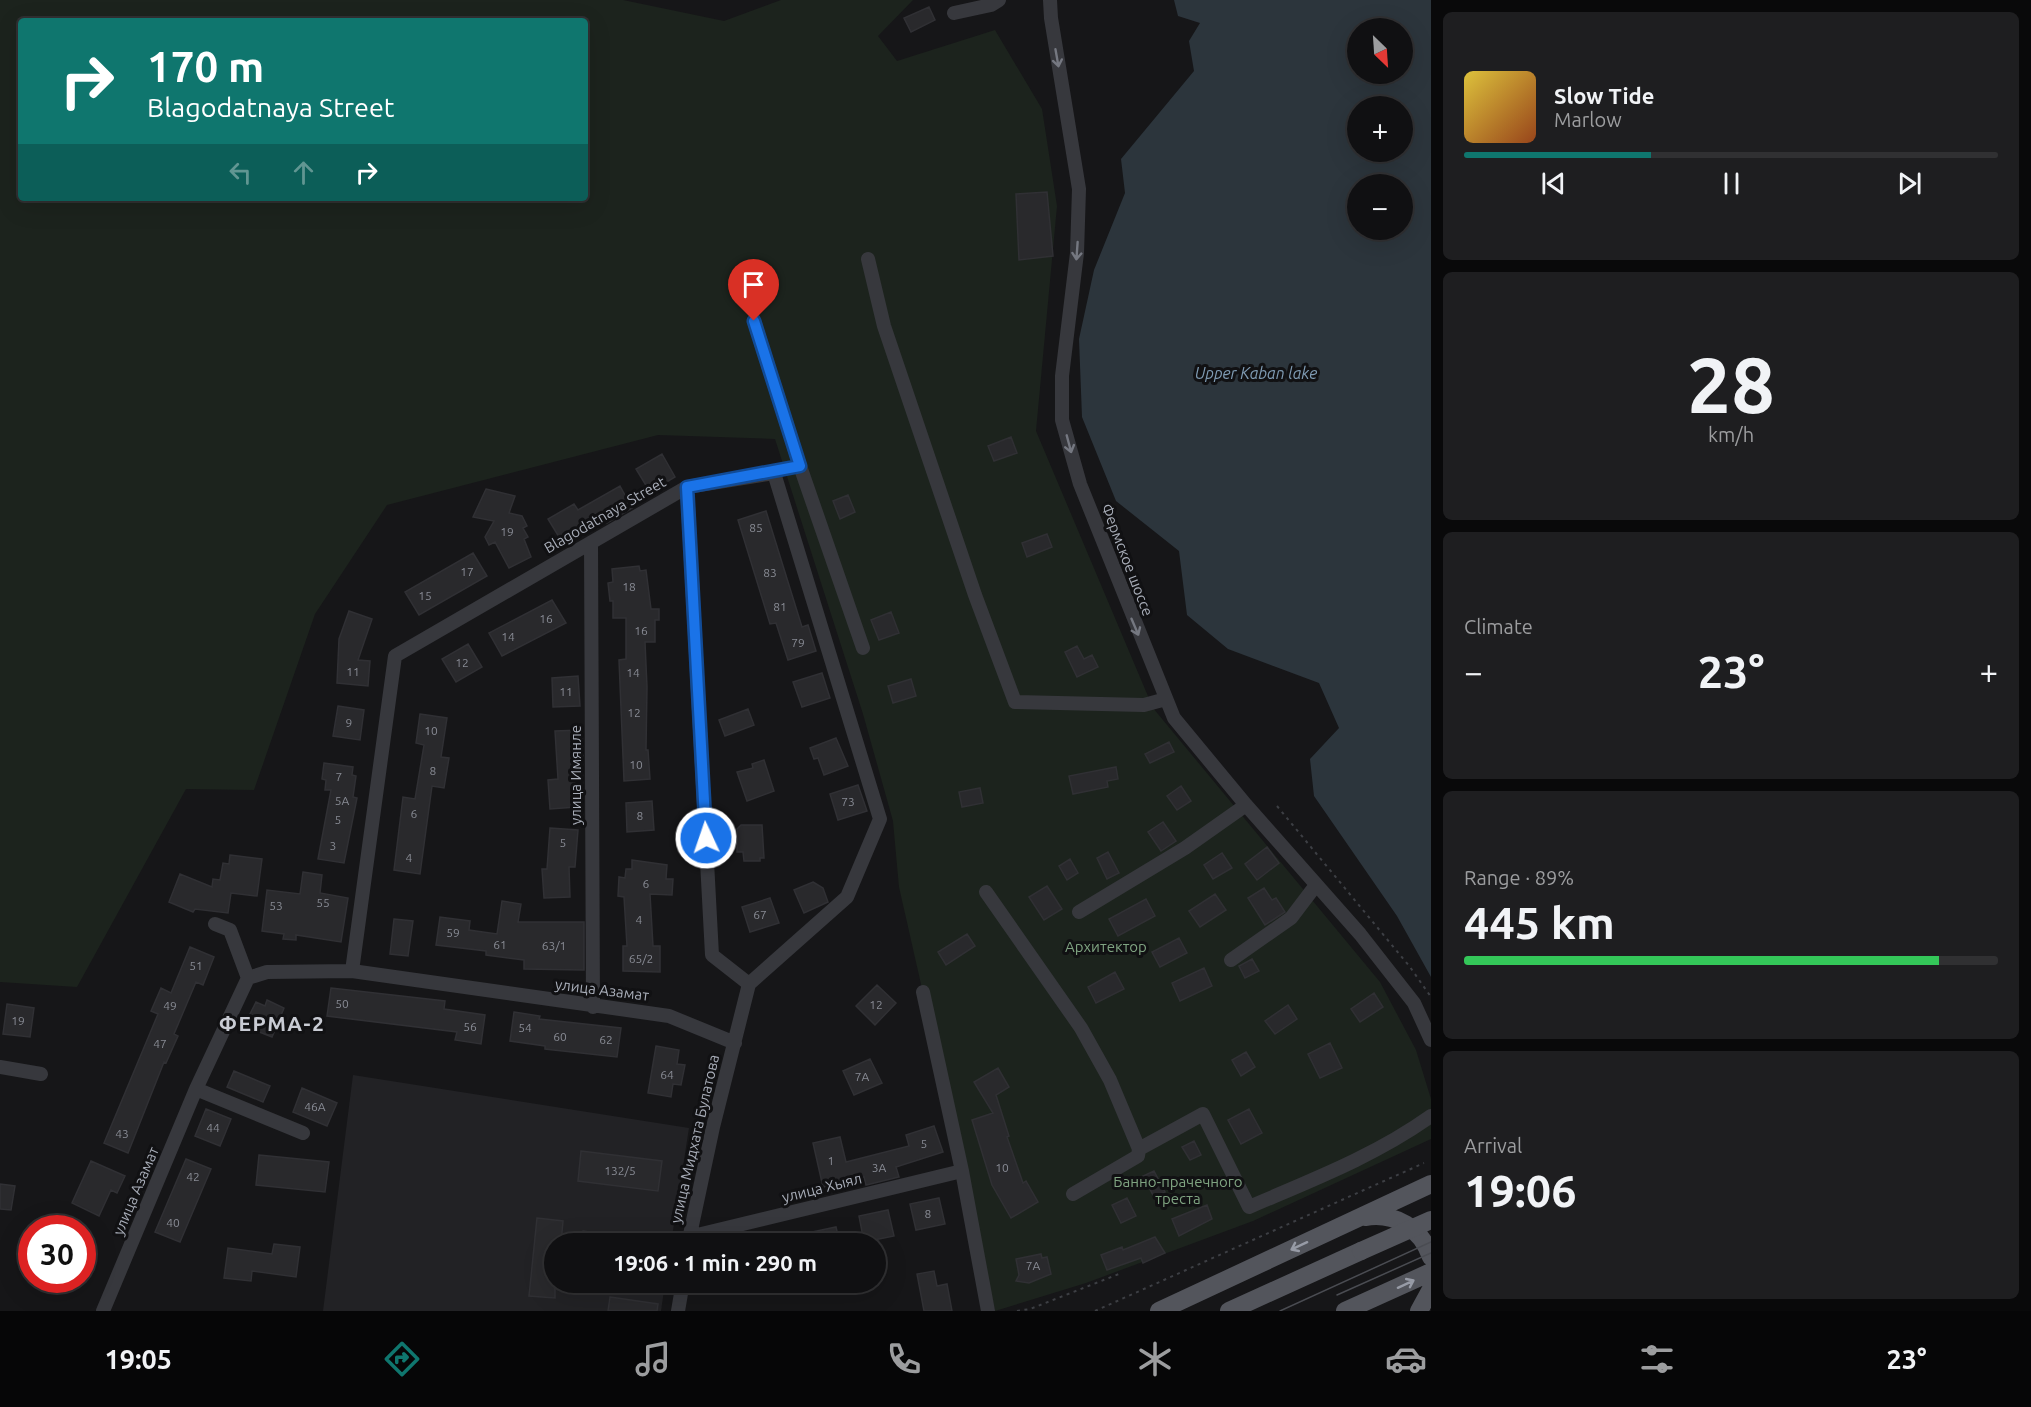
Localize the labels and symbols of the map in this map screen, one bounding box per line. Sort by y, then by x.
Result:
north arrow [1347,18,1413,84]
one-way arrow [1052,48,1063,67]
one-way arrow [1071,241,1082,260]
pin [728,259,779,321]
water label: Upper Kaban lake [1195,364,1317,382]
one-way arrow [1064,434,1075,453]
street label: Blagodatnaya Street [541,473,669,556]
street label: Фермское шоссе [1098,501,1157,618]
house number: 85 [749,521,763,534]
house number: 19 [500,525,514,538]
house number: 17 [460,565,474,578]
house number: 83 [763,566,777,579]
house number: 18 [622,580,636,593]
house number: 15 [418,589,432,602]
house number: 81 [773,600,787,613]
house number: 16 [539,612,553,625]
one-way arrow [1130,618,1142,636]
house number: 16 [634,624,648,637]
house number: 14 [501,630,515,643]
house number: 79 [791,636,805,649]
house number: 12 [455,656,469,669]
house number: 11 [346,665,360,678]
house number: 14 [626,666,640,679]
house number: 11 [559,685,573,698]
house number: 12 [627,706,641,719]
house number: 9 [346,716,352,729]
house number: 10 [424,724,438,737]
street label: улица Имянле [567,725,584,825]
house number: 10 [629,758,643,771]
house number: 8 [430,764,437,777]
house number: 7 [336,770,342,783]
house number: 5А [335,794,349,807]
house number: 73 [841,795,855,808]
position arrow [674,806,738,870]
house number: 6 [411,807,418,820]
house number: 8 [637,809,644,822]
house number: 5 [335,813,341,826]
house number: 5 [560,836,566,849]
house number: 3 [330,839,336,852]
house number: 4 [406,851,413,864]
house number: 6 [643,877,650,890]
house number: 55 [316,896,330,909]
house number: 53 [269,899,283,912]
house number: 67 [753,908,767,921]
house number: 4 [636,913,643,926]
house number: 59 [446,926,460,939]
house number: 61 [493,938,507,951]
park label: Архитектор [1065,938,1147,955]
house number: 63/1 [542,939,566,952]
house number: 65/2 [629,952,653,965]
house number: 51 [189,959,203,972]
street label: улица Азамат [554,975,650,1004]
house number: 50 [335,997,349,1010]
house number: 12 [869,998,883,1011]
house number: 49 [163,999,177,1012]
district label: ФЕРМА-2 [219,1011,325,1035]
house number: 19 [11,1014,25,1027]
house number: 56 [463,1020,477,1033]
house number: 54 [518,1021,532,1034]
house number: 60 [553,1030,567,1043]
house number: 62 [599,1033,613,1046]
house number: 47 [153,1037,167,1050]
street label: улица Мидхата Булатова [667,1053,722,1225]
house number: 64 [660,1068,674,1081]
house number: 7А [855,1070,869,1083]
house number: 46А [304,1100,326,1113]
house number: 44 [206,1121,220,1134]
house number: 43 [115,1127,129,1140]
house number: 5 [921,1137,927,1150]
street label: улица Азамат [109,1144,162,1238]
house number: 1 [828,1154,834,1167]
house number: 3А [872,1161,886,1174]
house number: 10 [995,1161,1009,1174]
house number: 132/5 [604,1164,636,1177]
street label: улица Хыял [780,1169,864,1206]
house number: 42 [186,1170,200,1183]
park label: Банно-прачечного треста [1113,1173,1243,1207]
house number: 8 [925,1207,932,1220]
speed limit sign: 30 [18,1215,96,1293]
house number: 40 [166,1216,180,1229]
one-way arrow [1290,1240,1308,1252]
house number: 7А [1026,1259,1040,1272]
one-way arrow [1396,1277,1414,1289]

